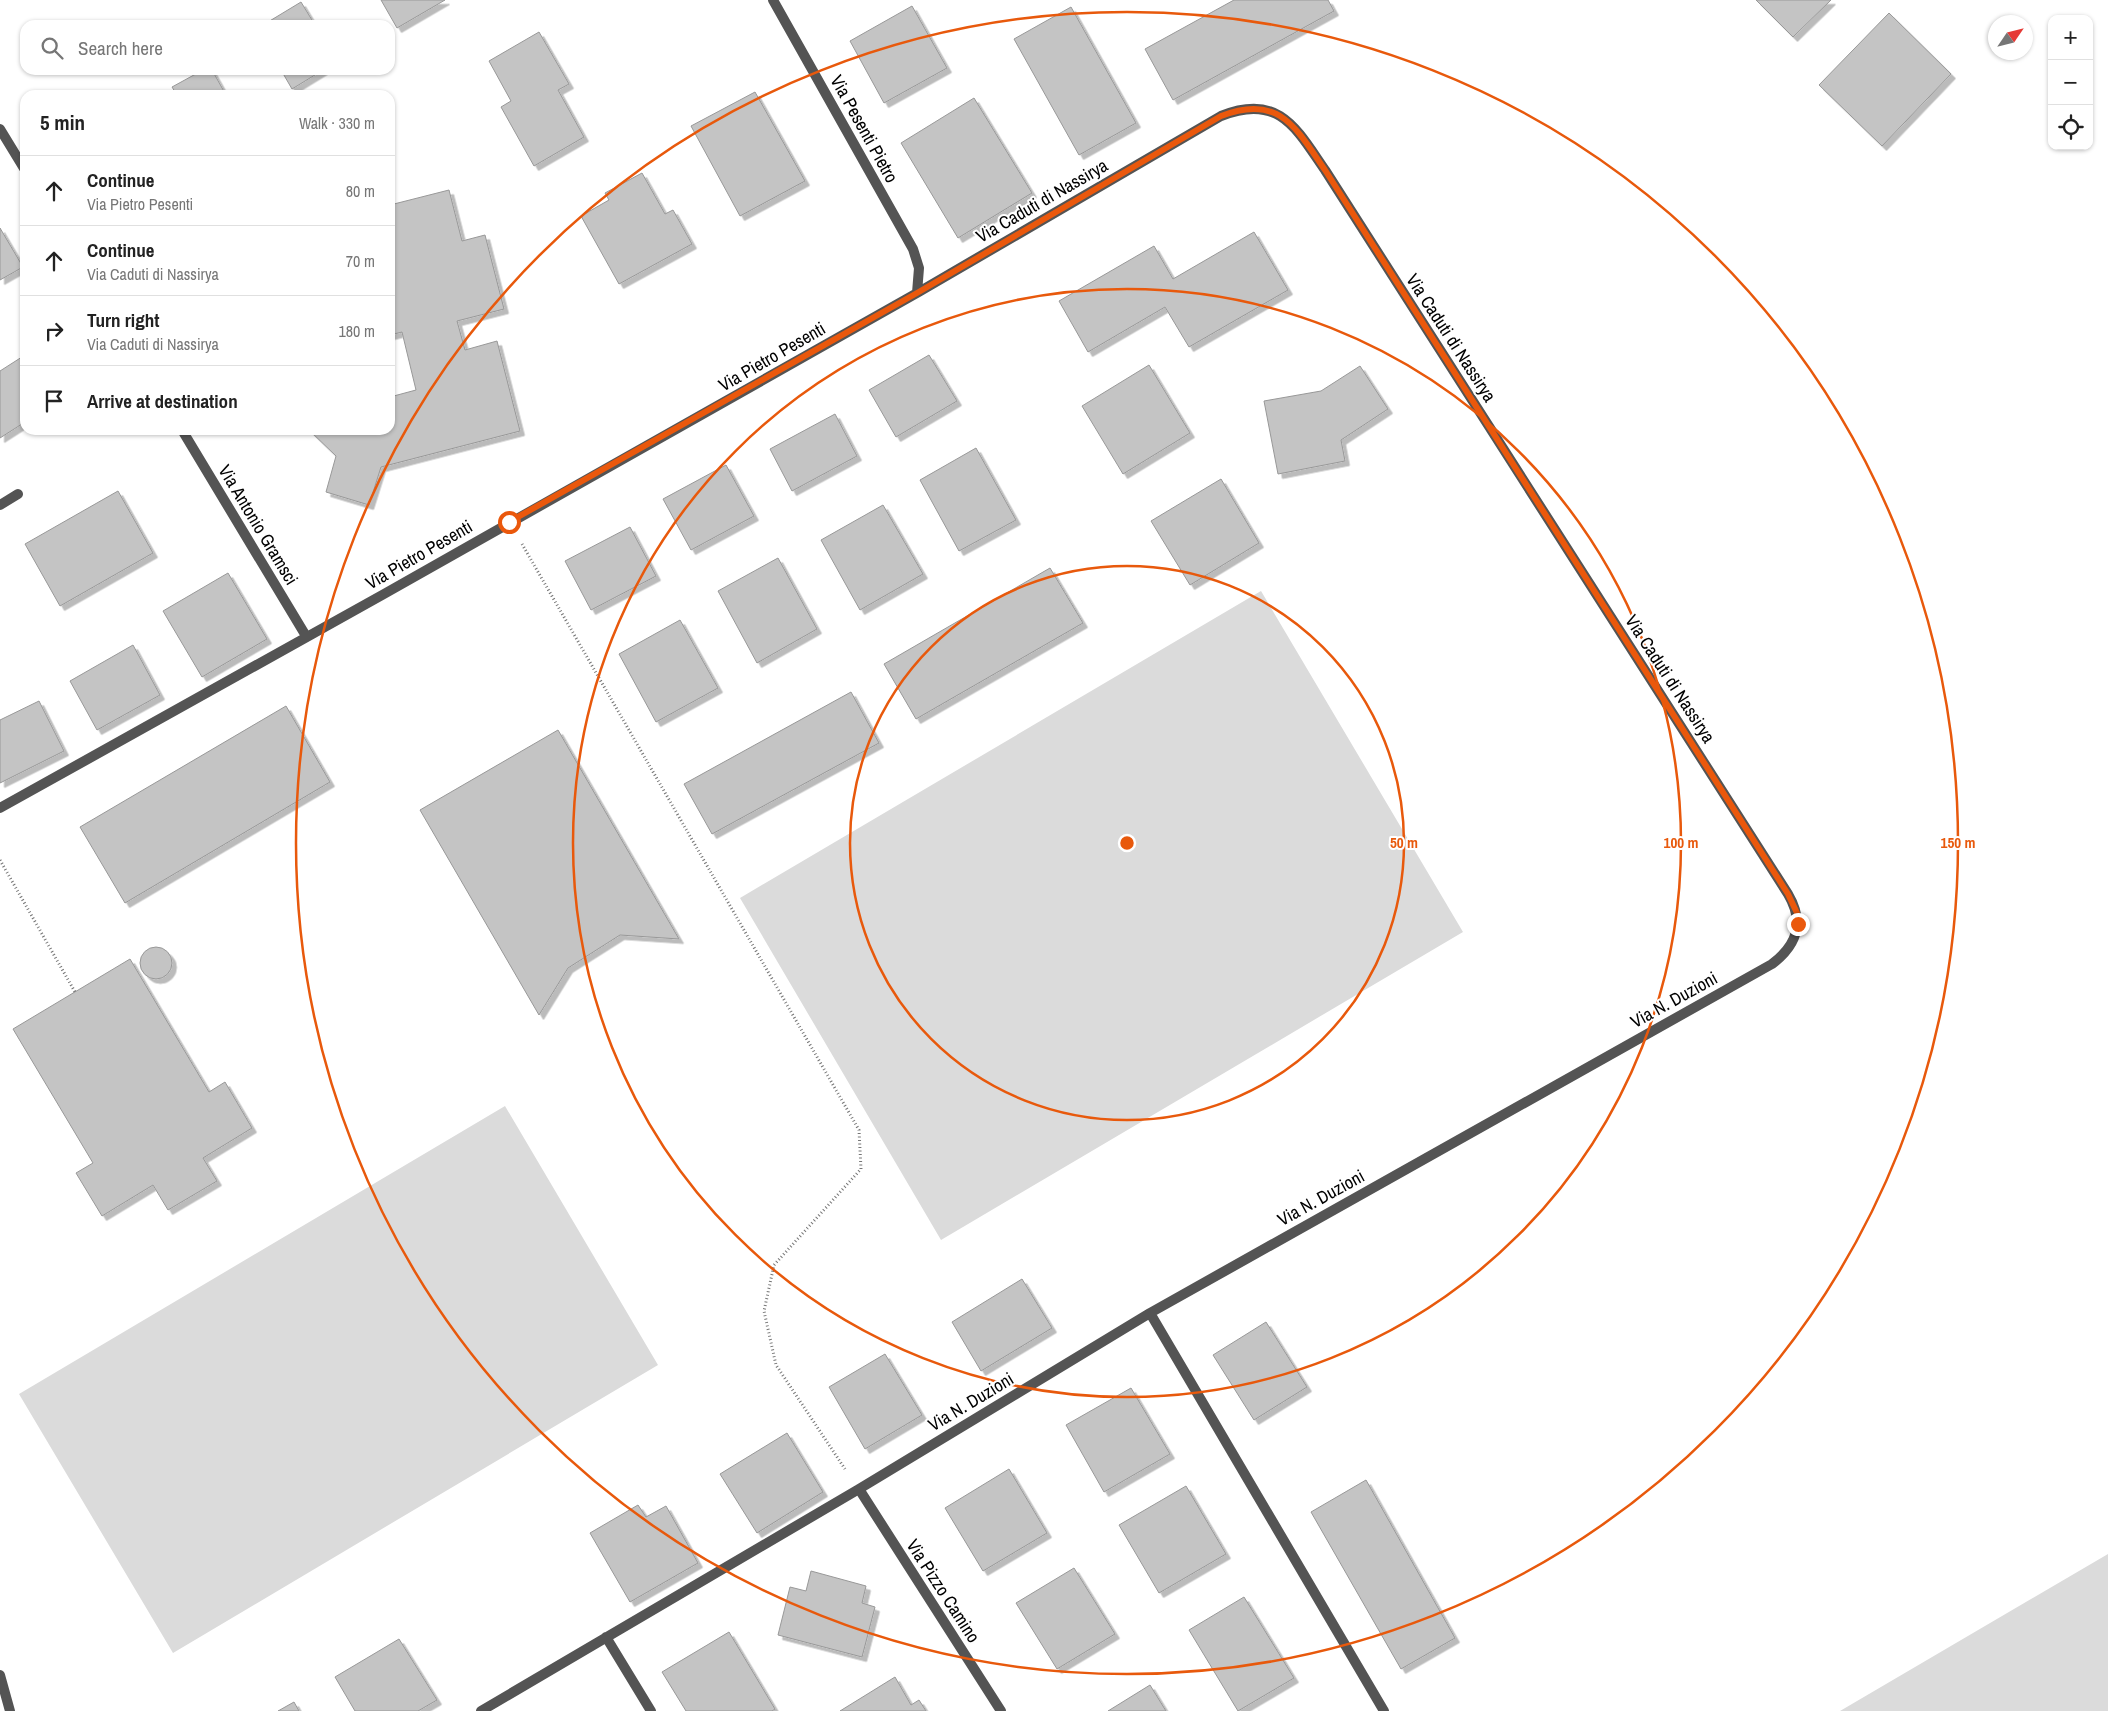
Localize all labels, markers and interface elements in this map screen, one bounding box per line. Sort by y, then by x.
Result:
north arrow [1988,15,2033,60]
map controls [2048,15,2093,150]
button: + [2048,15,2093,60]
search box [20,20,395,75]
icon: search [38,34,66,62]
text: Search here [78,35,163,61]
button: − [2048,60,2093,105]
street label: Via Pesenti Pietro [825,70,904,187]
button: locate [2048,105,2093,150]
text: 5 min [40,108,85,137]
text: Walk · 330 m [299,112,375,134]
street label: Via Caduti di Nassirya [971,153,1112,248]
text: Continue [87,167,155,193]
icon: ahead [40,177,68,205]
text: 80 m [346,180,375,202]
text: Via Pietro Pesenti [87,193,193,215]
text: Continue [87,237,155,263]
icon: ahead [40,247,68,275]
text: 70 m [346,250,375,272]
text: Via Caduti di Nassirya [87,263,219,285]
street label: Via Caduti di Nassirya [1401,269,1502,407]
text: Turn right [87,307,159,333]
street label: Via Pietro Pesenti [714,316,830,397]
icon: right [40,317,68,345]
text: 180 m [339,320,375,342]
text: Via Caduti di Nassirya [87,333,219,355]
icon: arrive [40,387,68,415]
text: Arrive at destination [87,388,238,414]
street label: Via Antonio Gramsci [213,460,304,589]
route start [498,511,521,534]
street label: Via Pietro Pesenti [361,514,477,595]
street label: Via Caduti di Nassirya [1620,610,1721,748]
text: 50 m [1390,832,1418,853]
text: 100 m [1664,832,1698,853]
text: 150 m [1941,832,1975,853]
centre of rings [1118,834,1136,852]
route end [1787,913,1810,936]
street label: Via N. Duzioni [1626,965,1722,1034]
street label: Via N. Duzioni [1273,1163,1369,1232]
street label: Via N. Duzioni [923,1366,1018,1437]
street label: Via Pizzo Camino [901,1534,986,1647]

